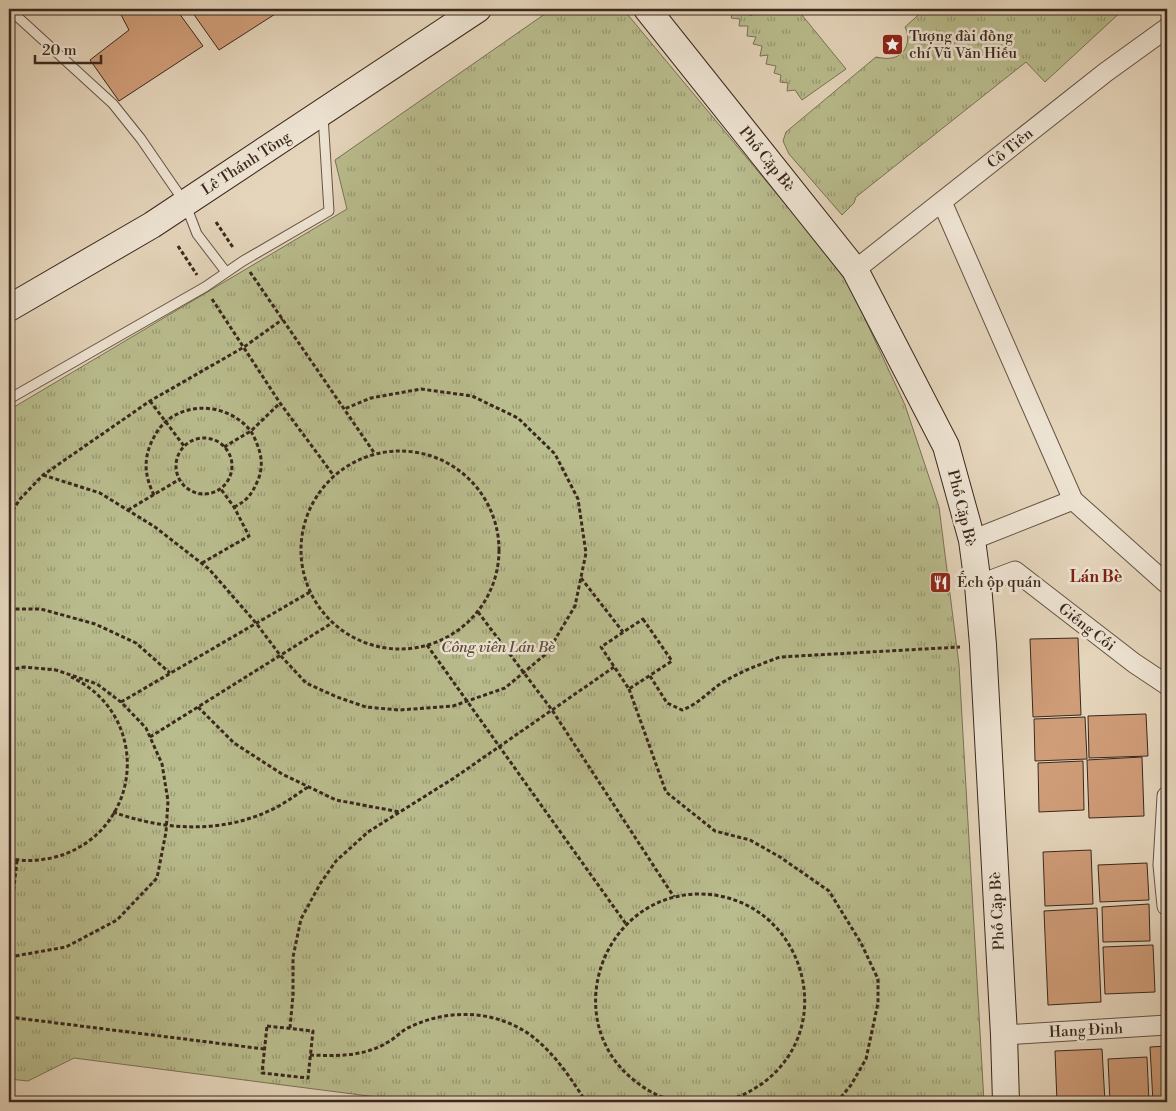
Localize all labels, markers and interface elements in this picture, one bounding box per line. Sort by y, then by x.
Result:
place label: Tượng đài đồng chí Vũ Văn Hiếu [909,27,1018,63]
scale bar [35,32,101,64]
place icon: Tượng đài đồng chí Vũ Văn Hiếu [881,33,905,57]
text: 20 m [42,41,77,60]
street label: Phố Cặp Bè [735,123,799,196]
street label: Cô Tiên [983,124,1037,173]
street label: Lê Thánh Tông [198,127,295,199]
street label: Phố Cặp Bè [943,468,980,549]
district label: Lán Bè [1070,567,1123,587]
restaurant icon: Ếch ộp quán [929,570,953,594]
place label: Ếch ộp quán [957,570,1041,592]
street label: Giếng Cối [1054,599,1119,656]
park label: Công viên Lán Bè [441,638,555,657]
street label: Phố Cặp Bè [986,871,1009,951]
street label: Hang Đinh [1049,1019,1123,1042]

